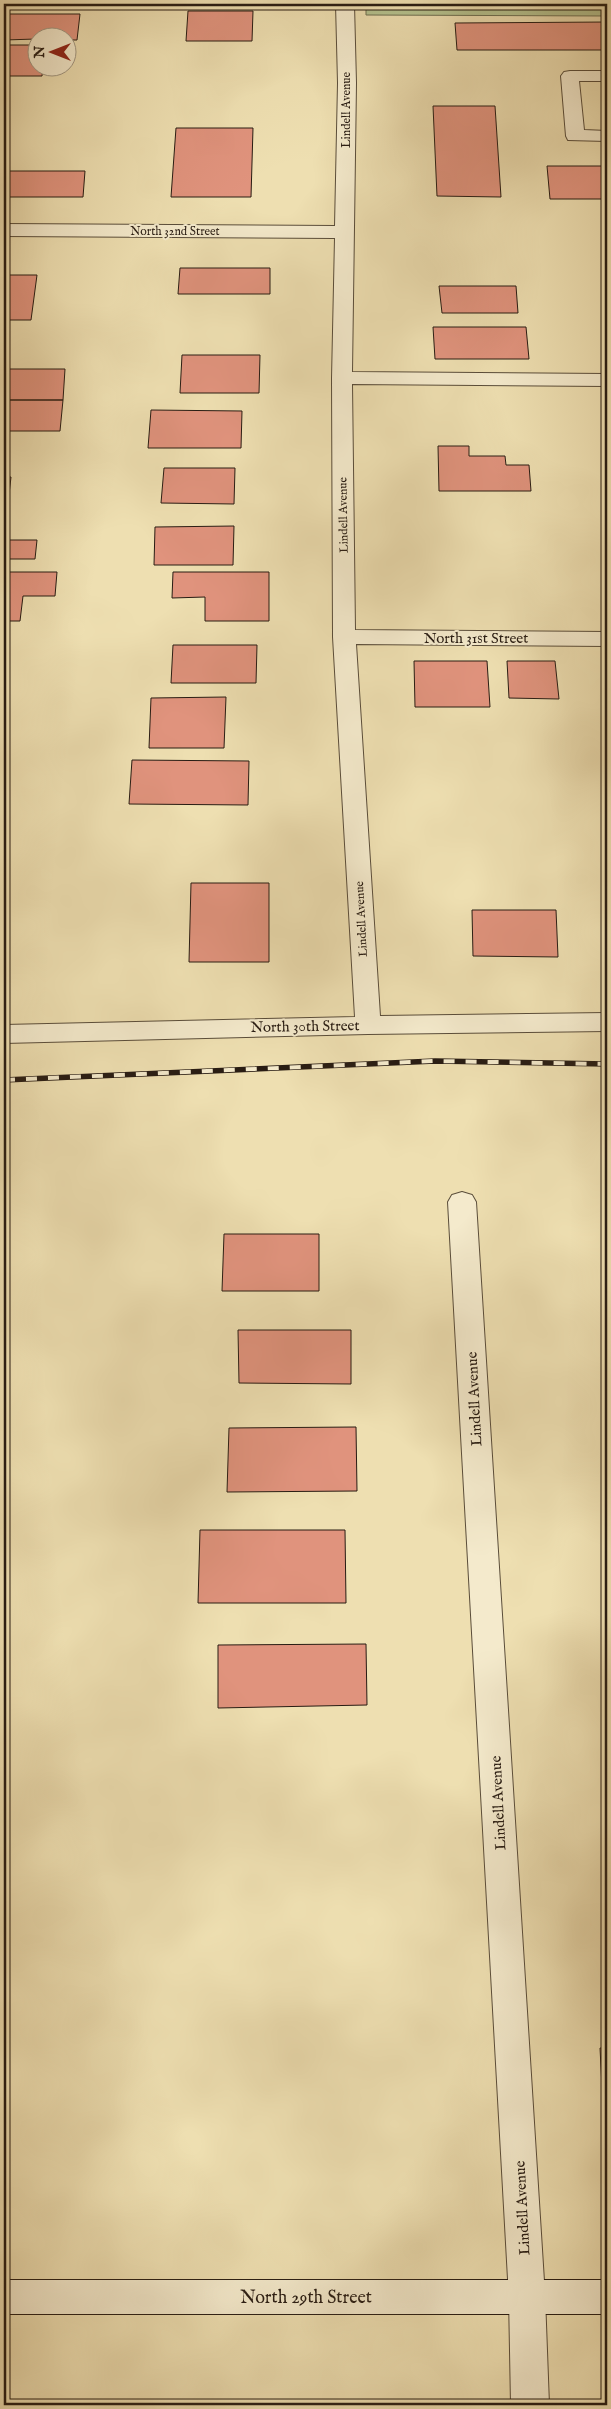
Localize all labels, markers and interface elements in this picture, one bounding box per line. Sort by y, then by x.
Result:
north arrow [28,28,78,78]
text: N [31,46,49,59]
street label: Lindell Avenue [339,72,354,148]
street label: North 32nd Street [130,224,220,239]
street label: Lindell Avenue [335,476,352,553]
street label: North 31st Street [424,629,528,648]
street label: Lindell Avenue [352,880,371,957]
street label: North 30th Street [250,1016,360,1037]
street label: Lindell Avenue [463,1351,486,1447]
street label: Lindell Avenue [487,1755,510,1851]
street label: Lindell Avenue [511,2160,534,2256]
street label: North 29th Street [240,2287,372,2310]

